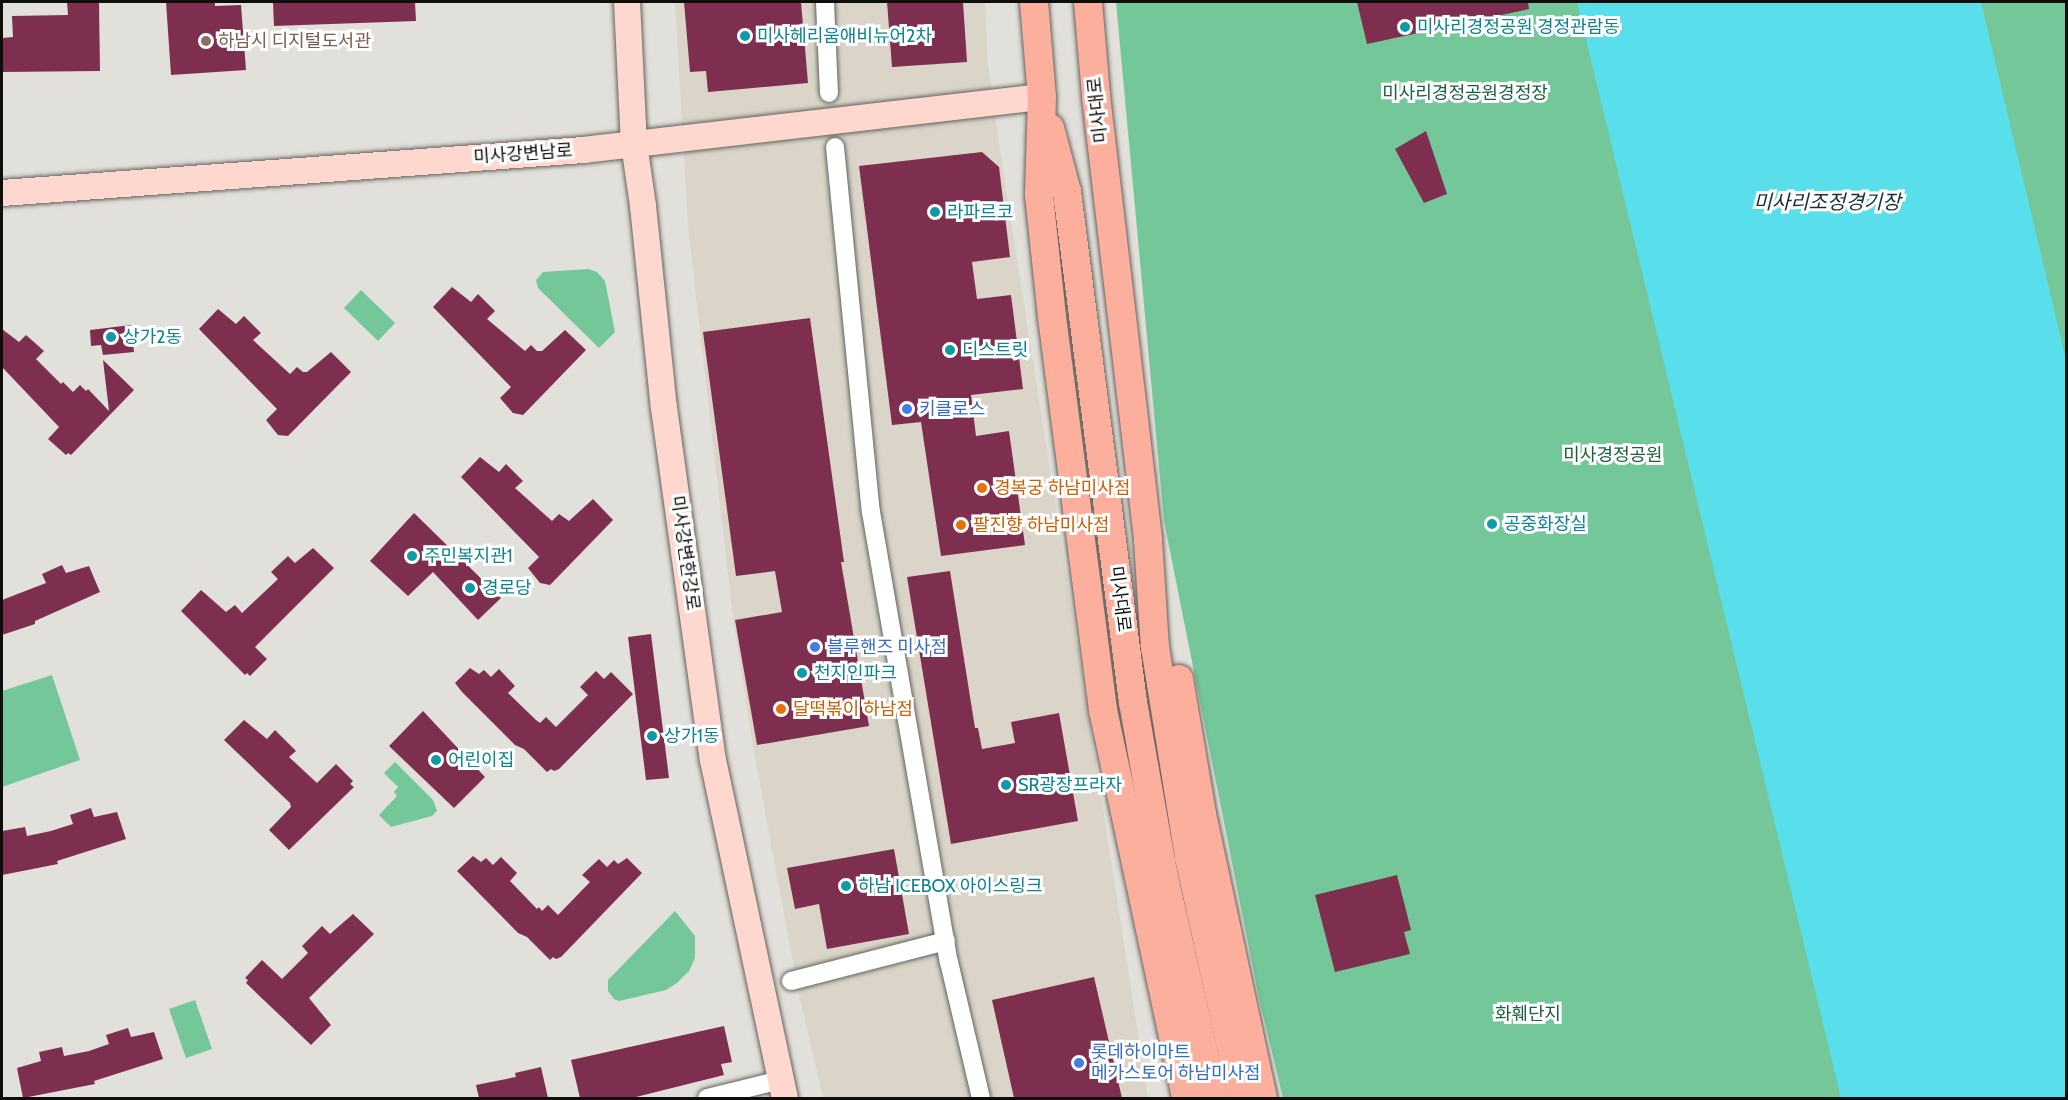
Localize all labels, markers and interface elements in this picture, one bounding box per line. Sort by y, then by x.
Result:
place label: 미사리경정공원 경정관람동 [1417,16,1620,38]
marker: 미사리경정공원 경정관람동 [1398,20,1412,34]
place label: 미사헤리움애비뉴어2차 [757,25,932,47]
marker: 미사헤리움애비뉴어2차 [738,29,752,43]
place label: 하남시 디지털도서관 [218,30,371,52]
marker: 하남시 디지털도서관 [199,34,213,48]
street label: 미사대로 [1084,76,1112,144]
park label: 미사리경정공원경정장 [1382,82,1548,104]
street label: 미사강변남로 [473,140,573,168]
water label: 미사리조정경기장 [1753,190,1901,214]
place label: 라파르코 [947,201,1013,223]
marker: 라파르코 [928,205,942,219]
place label: 상가2동 [123,326,182,348]
marker: 상가2동 [104,330,118,344]
place label: 디스트릿 [962,339,1028,361]
marker: 디스트릿 [943,343,957,357]
place label: 키클로스 [919,398,985,420]
marker: 키클로스 [900,402,914,416]
park label: 미사경정공원 [1563,444,1663,466]
place label: 경복궁 하남미사점 [994,477,1131,499]
marker: 경복궁 하남미사점 [975,481,989,495]
street label: 미사강변한강로 [666,494,704,612]
place label: 공중화장실 [1504,513,1587,535]
place label: 팔진향 하남미사점 [973,514,1110,536]
marker: 공중화장실 [1485,517,1499,531]
marker: 팔진향 하남미사점 [954,518,968,532]
place label: 주민복지관1 [424,545,513,567]
marker: 주민복지관1 [405,549,419,563]
street label: 미사대로 [1105,565,1135,633]
place label: 경로당 [482,577,532,599]
marker: 경로당 [463,581,477,595]
place label: 블루핸즈 미사점 [827,636,947,658]
marker: 블루핸즈 미사점 [808,640,822,654]
place label: 천지인파크 [814,662,897,684]
marker: 천지인파크 [795,666,809,680]
place label: 달떡볶이 하남점 [793,698,913,720]
marker: 달떡볶이 하남점 [774,702,788,716]
place label: 상가1동 [664,725,720,747]
marker: 상가1동 [645,729,659,743]
place label: 어린이집 [448,749,514,771]
marker: 어린이집 [429,753,443,767]
place label: SR광장프라자 [1018,774,1122,796]
marker: SR광장프라자 [999,778,1013,792]
place label: 하남 ICEBOX 아이스링크 [858,875,1042,897]
marker: 하남 ICEBOX 아이스링크 [839,879,853,893]
park label: 화훼단지 [1495,1003,1561,1025]
place label: 롯데하이마트 메가스토어 하남미사점 [1091,1042,1261,1084]
marker: 롯데하이마트 메가스토어 하남미사점 [1072,1056,1086,1070]

